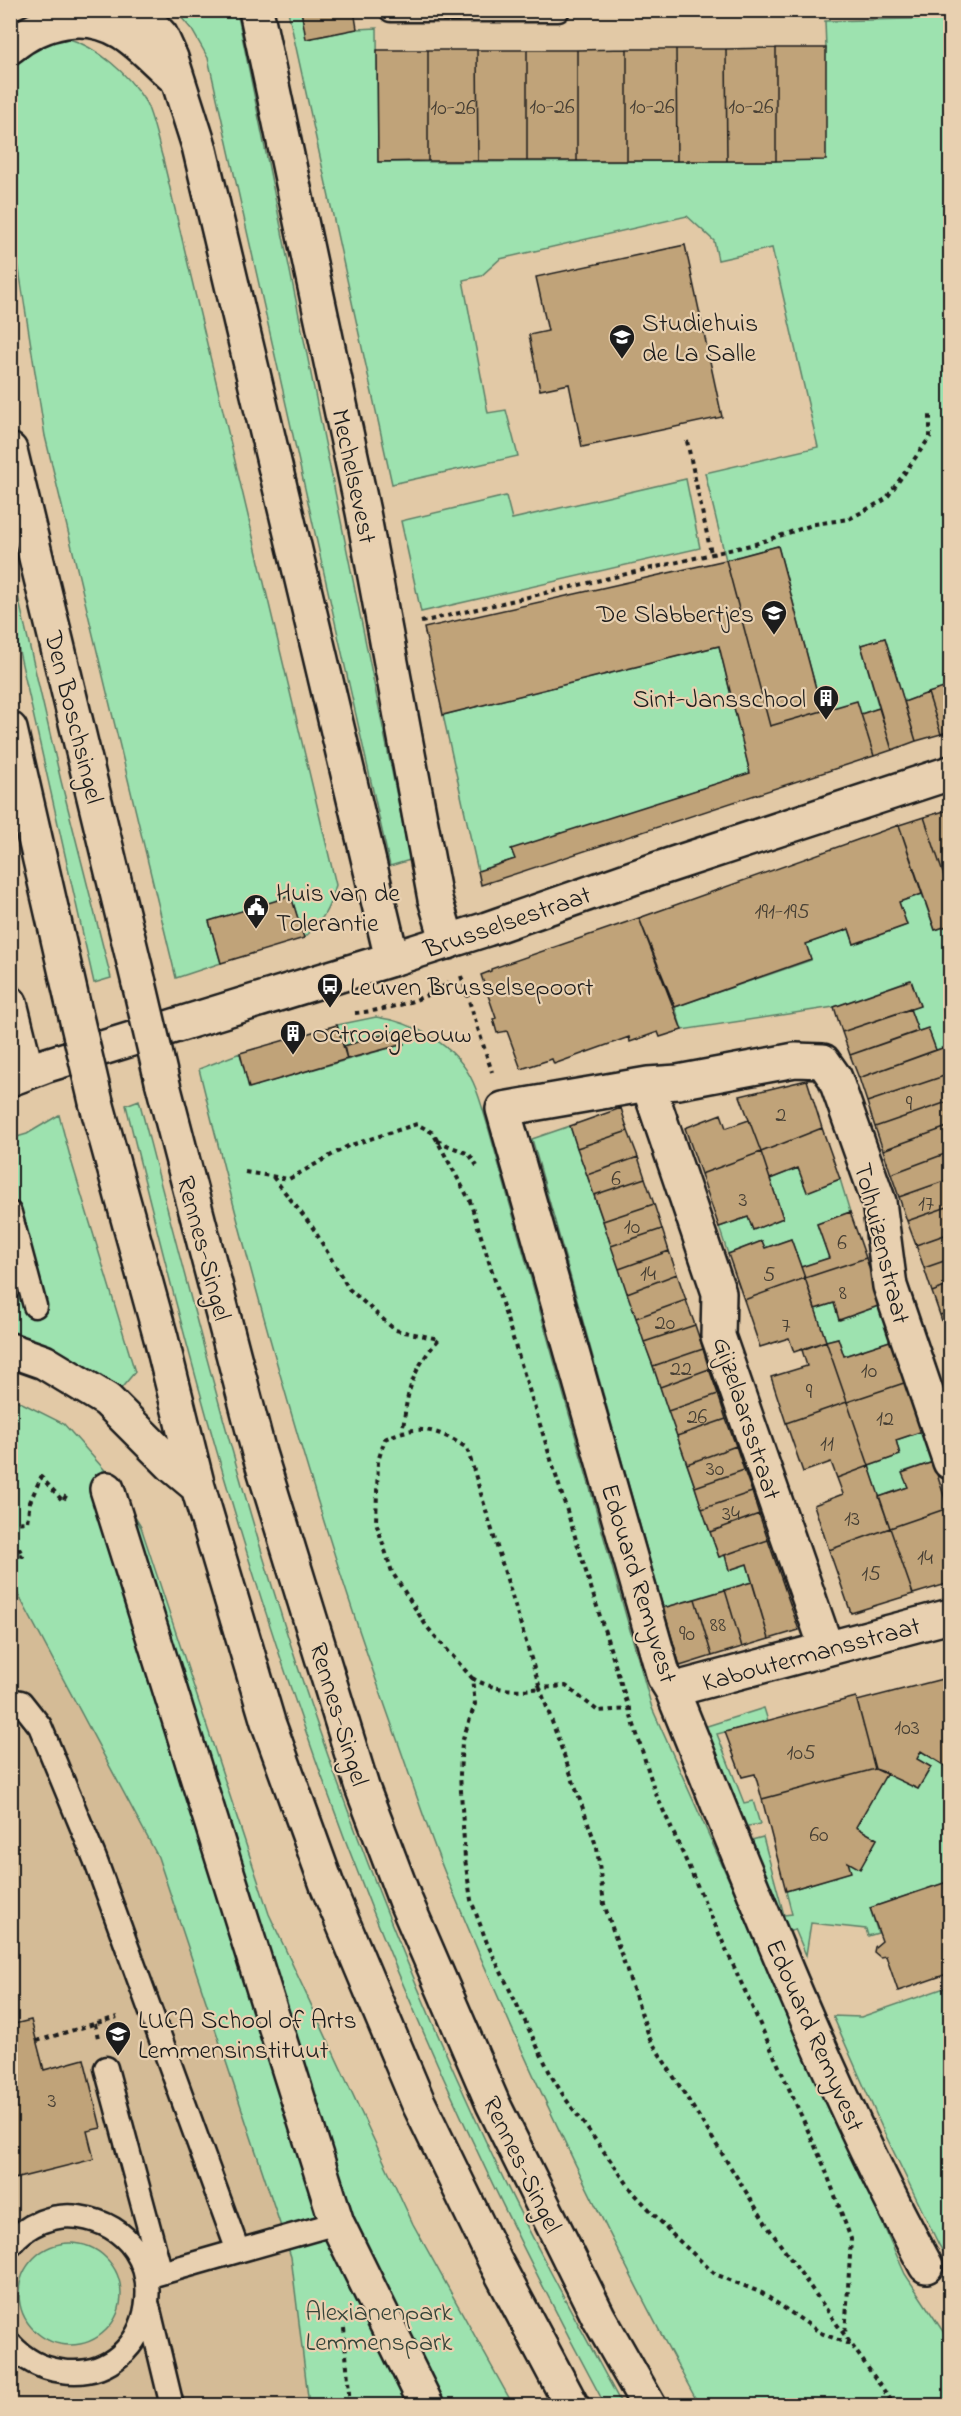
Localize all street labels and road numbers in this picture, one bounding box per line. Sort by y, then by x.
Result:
street label: Mechelsevest [319,406,385,548]
street label: Den Boschsingel [32,626,112,808]
street label: Brusselsestraat [418,877,597,971]
street label: Tolhuizenstraat [842,1159,919,1329]
street label: Rennes-Singel [165,1172,240,1325]
street label: Gijzelaarsstraat [701,1333,789,1506]
street label: Edouard Remyvest [589,1479,686,1689]
street label: Kaboutermansstraat [699,1608,925,1703]
street label: Rennes-Singel [297,1638,377,1791]
street label: Edouard Remyvest [754,1934,873,2139]
street label: Rennes-Singel [471,2090,570,2240]

